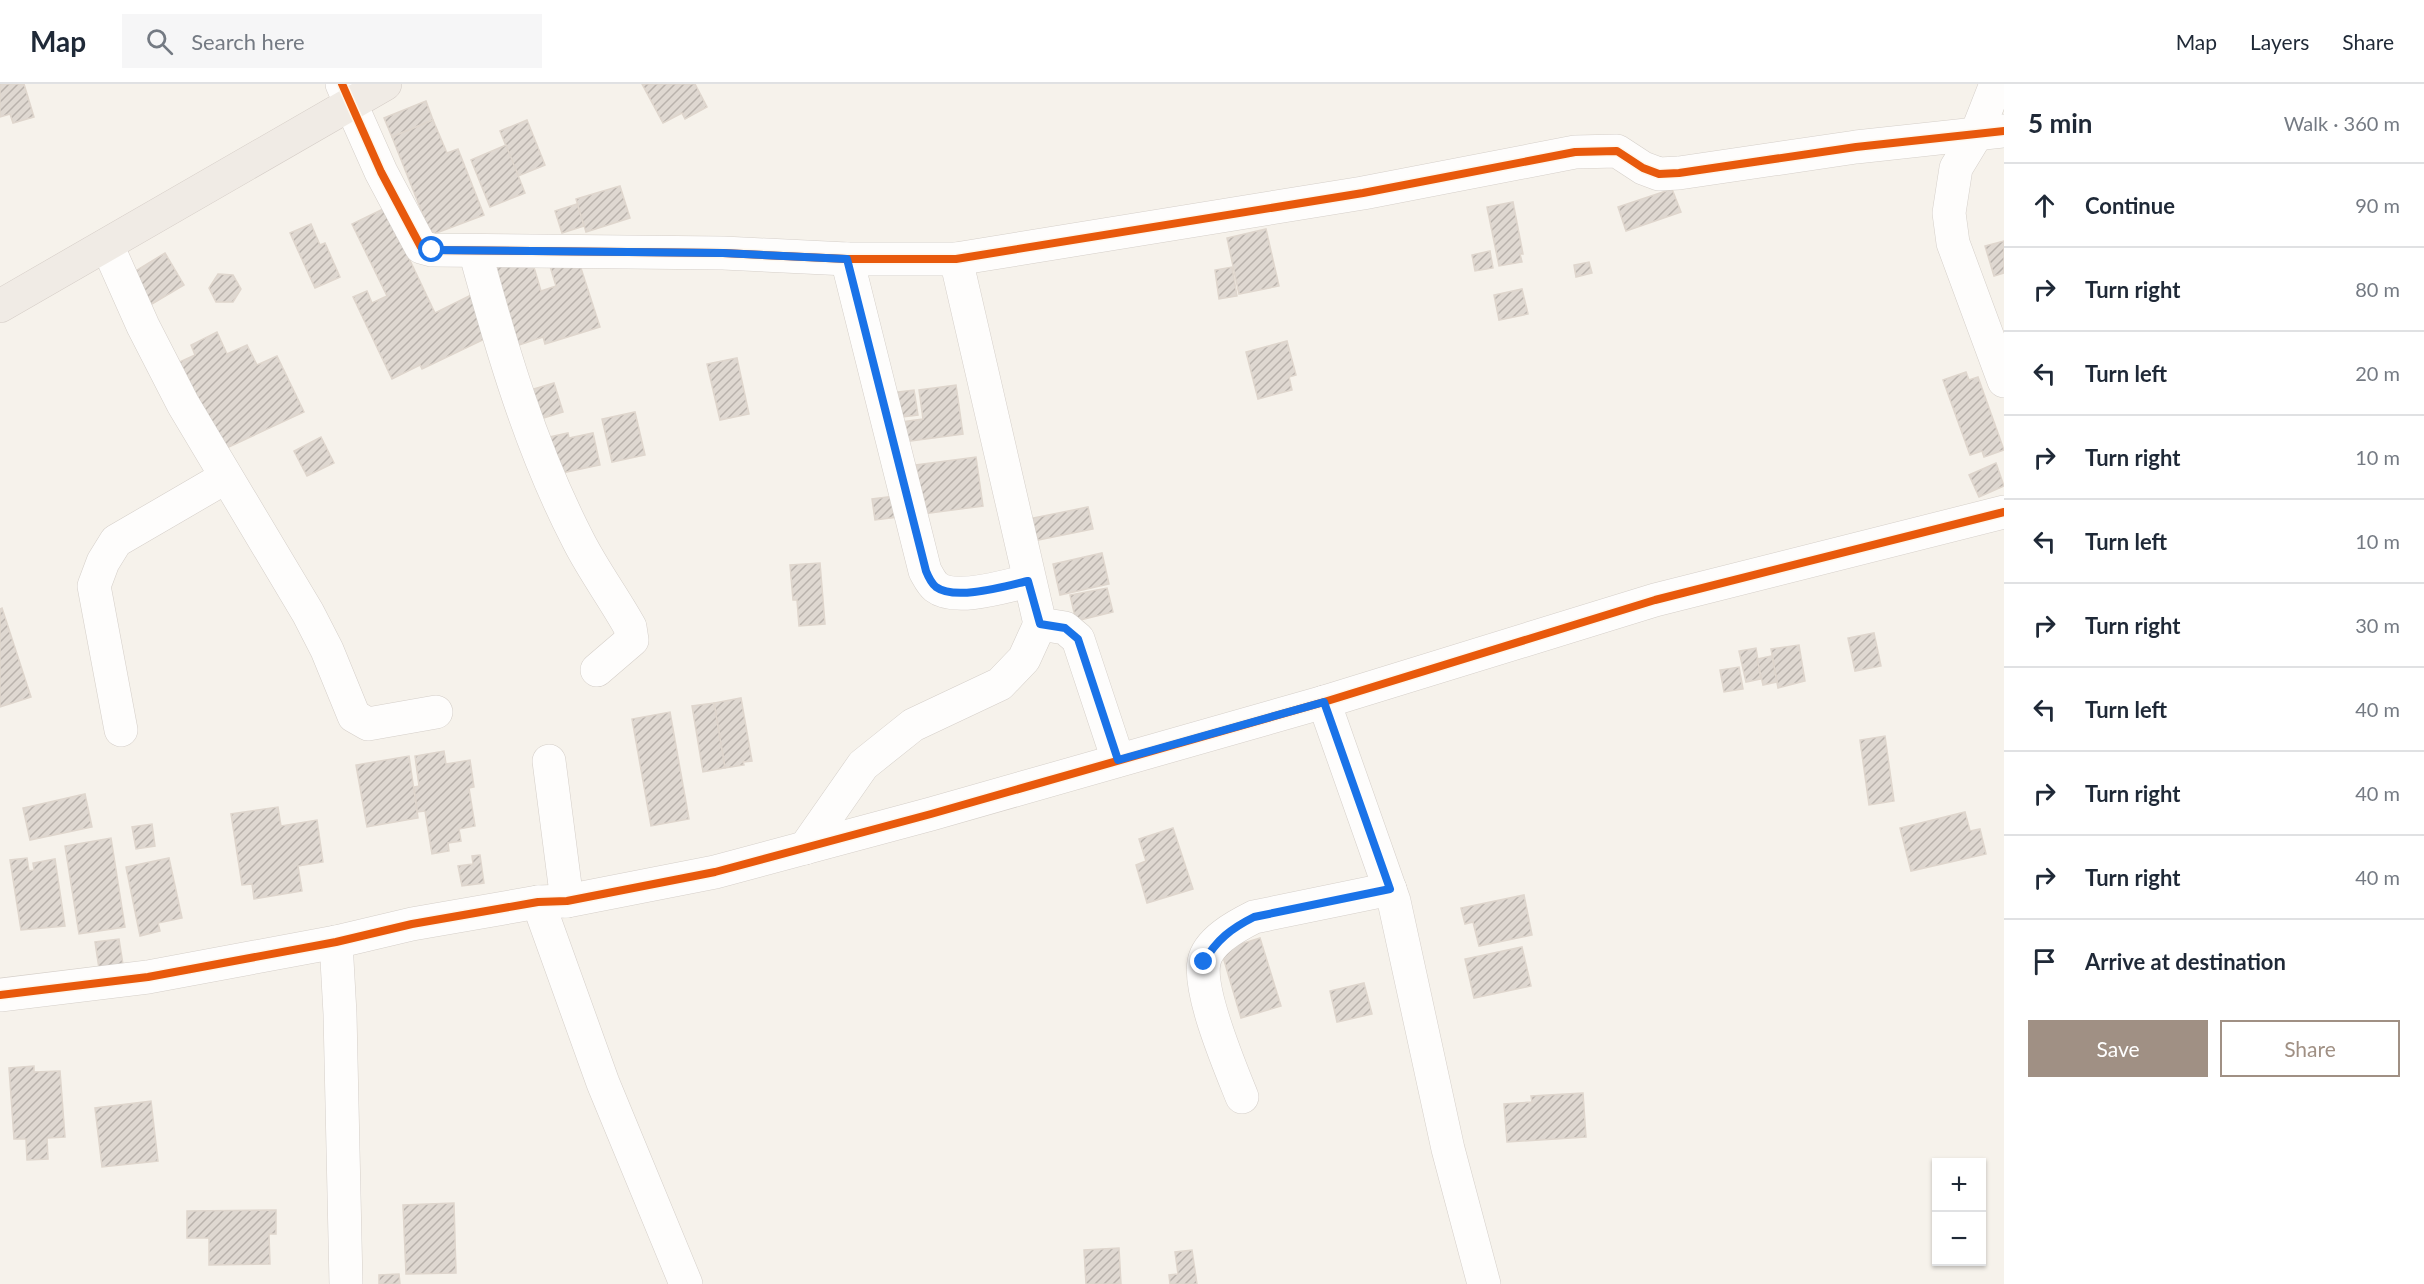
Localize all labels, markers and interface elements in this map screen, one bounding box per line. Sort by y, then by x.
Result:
search box [122,14,542,68]
text: Map [30,24,86,58]
icon: search [143,25,176,58]
text: Search here [191,28,305,55]
text: Map [2176,29,2217,54]
text: Layers [2250,29,2309,54]
text: Share [2342,29,2394,54]
text: 5 min [2028,107,2092,139]
text: Walk · 360 m [2284,111,2400,135]
icon: ahead [2028,189,2061,222]
text: Continue [2085,192,2175,219]
text: 90 m [2355,193,2400,217]
route start [418,236,444,262]
icon: right [2028,273,2061,306]
text: Turn right [2085,276,2180,303]
text: 80 m [2355,277,2400,301]
icon: left [2028,357,2061,390]
text: Turn left [2085,360,2167,387]
text: 20 m [2355,361,2400,385]
icon: right [2028,441,2061,474]
text: Turn right [2085,444,2180,471]
text: 10 m [2355,445,2400,469]
icon: left [2028,525,2061,558]
text: Turn left [2085,528,2167,555]
text: 10 m [2355,529,2400,553]
icon: right [2028,609,2061,642]
text: Turn right [2085,612,2180,639]
text: 30 m [2355,613,2400,637]
icon: left [2028,693,2061,726]
text: Turn left [2085,696,2167,723]
text: 40 m [2355,697,2400,721]
icon: right [2028,777,2061,810]
text: Turn right [2085,780,2180,807]
text: 40 m [2355,781,2400,805]
icon: right [2028,861,2061,894]
text: Turn right [2085,864,2180,891]
text: 40 m [2355,865,2400,889]
icon: arrive [2028,945,2061,978]
route end [1190,948,1216,974]
text: Arrive at destination [2085,948,2286,975]
button: Save [2028,1020,2208,1077]
button: Share [2220,1020,2400,1077]
map controls [1932,1158,1986,1266]
button: + [1932,1158,1986,1212]
button: − [1932,1212,1986,1266]

